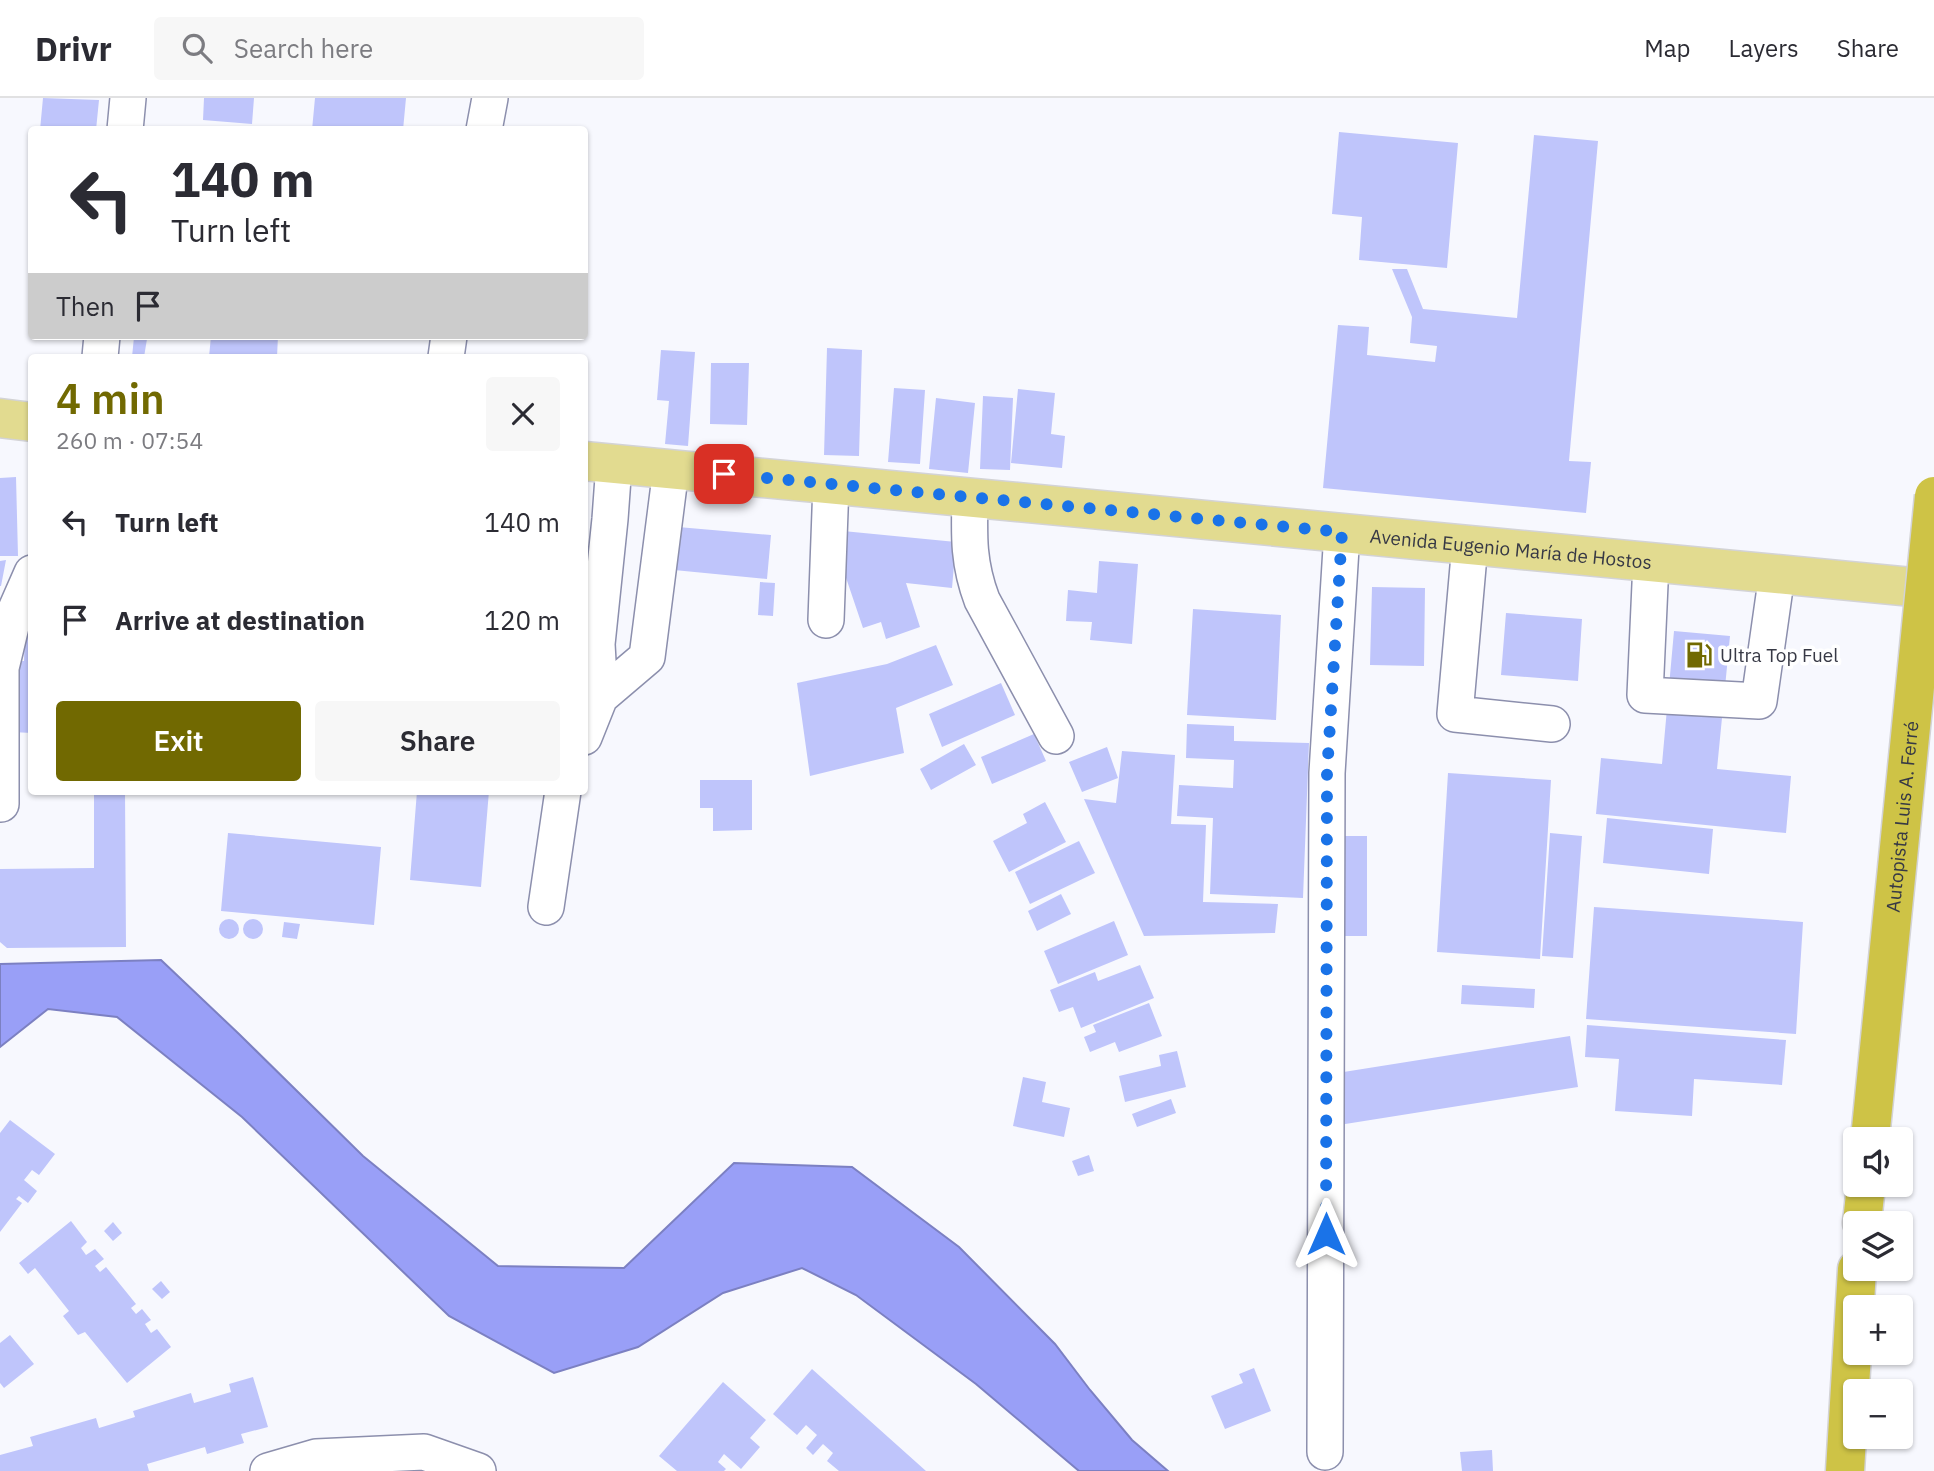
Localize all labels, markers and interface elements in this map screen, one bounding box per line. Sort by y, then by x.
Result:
search box [154,17,644,80]
text: Drivr [35,27,112,70]
icon: search [178,29,216,67]
text: Search here [234,31,373,65]
text: Map [1644,32,1691,64]
text: Layers [1729,32,1799,64]
text: Share [1837,32,1899,64]
text: 140 m [171,147,315,210]
icon: left [56,154,147,245]
text: Turn left [171,209,291,251]
icon: arrive [129,287,167,325]
text: Then [56,289,115,323]
text: 4 min [56,371,165,426]
button: close [486,377,560,451]
text: 260 m · 07:54 [56,425,203,455]
pin [694,444,754,504]
icon: arrive [705,455,743,493]
icon: left [56,503,94,541]
text: Turn left [115,505,218,539]
text: 140 m [484,505,560,539]
street label: Avenida Eugenio María de Hostos [1369,524,1653,574]
icon: arrive [56,601,94,639]
text: Arrive at destination [115,603,365,637]
text: 120 m [484,603,560,637]
fuel station icon: Ultra Top Fuel [1684,640,1714,670]
place label: Ultra Top Fuel [1720,643,1838,667]
button: Exit [56,701,301,781]
button: Share [315,701,560,781]
street label: Autopista Luis A. Ferré [1881,720,1924,913]
map controls [1843,1127,1913,1449]
button: sound [1843,1127,1913,1197]
position arrow [1289,1197,1363,1271]
button: layers [1843,1211,1913,1281]
button: + [1843,1295,1913,1365]
button: − [1843,1379,1913,1449]

